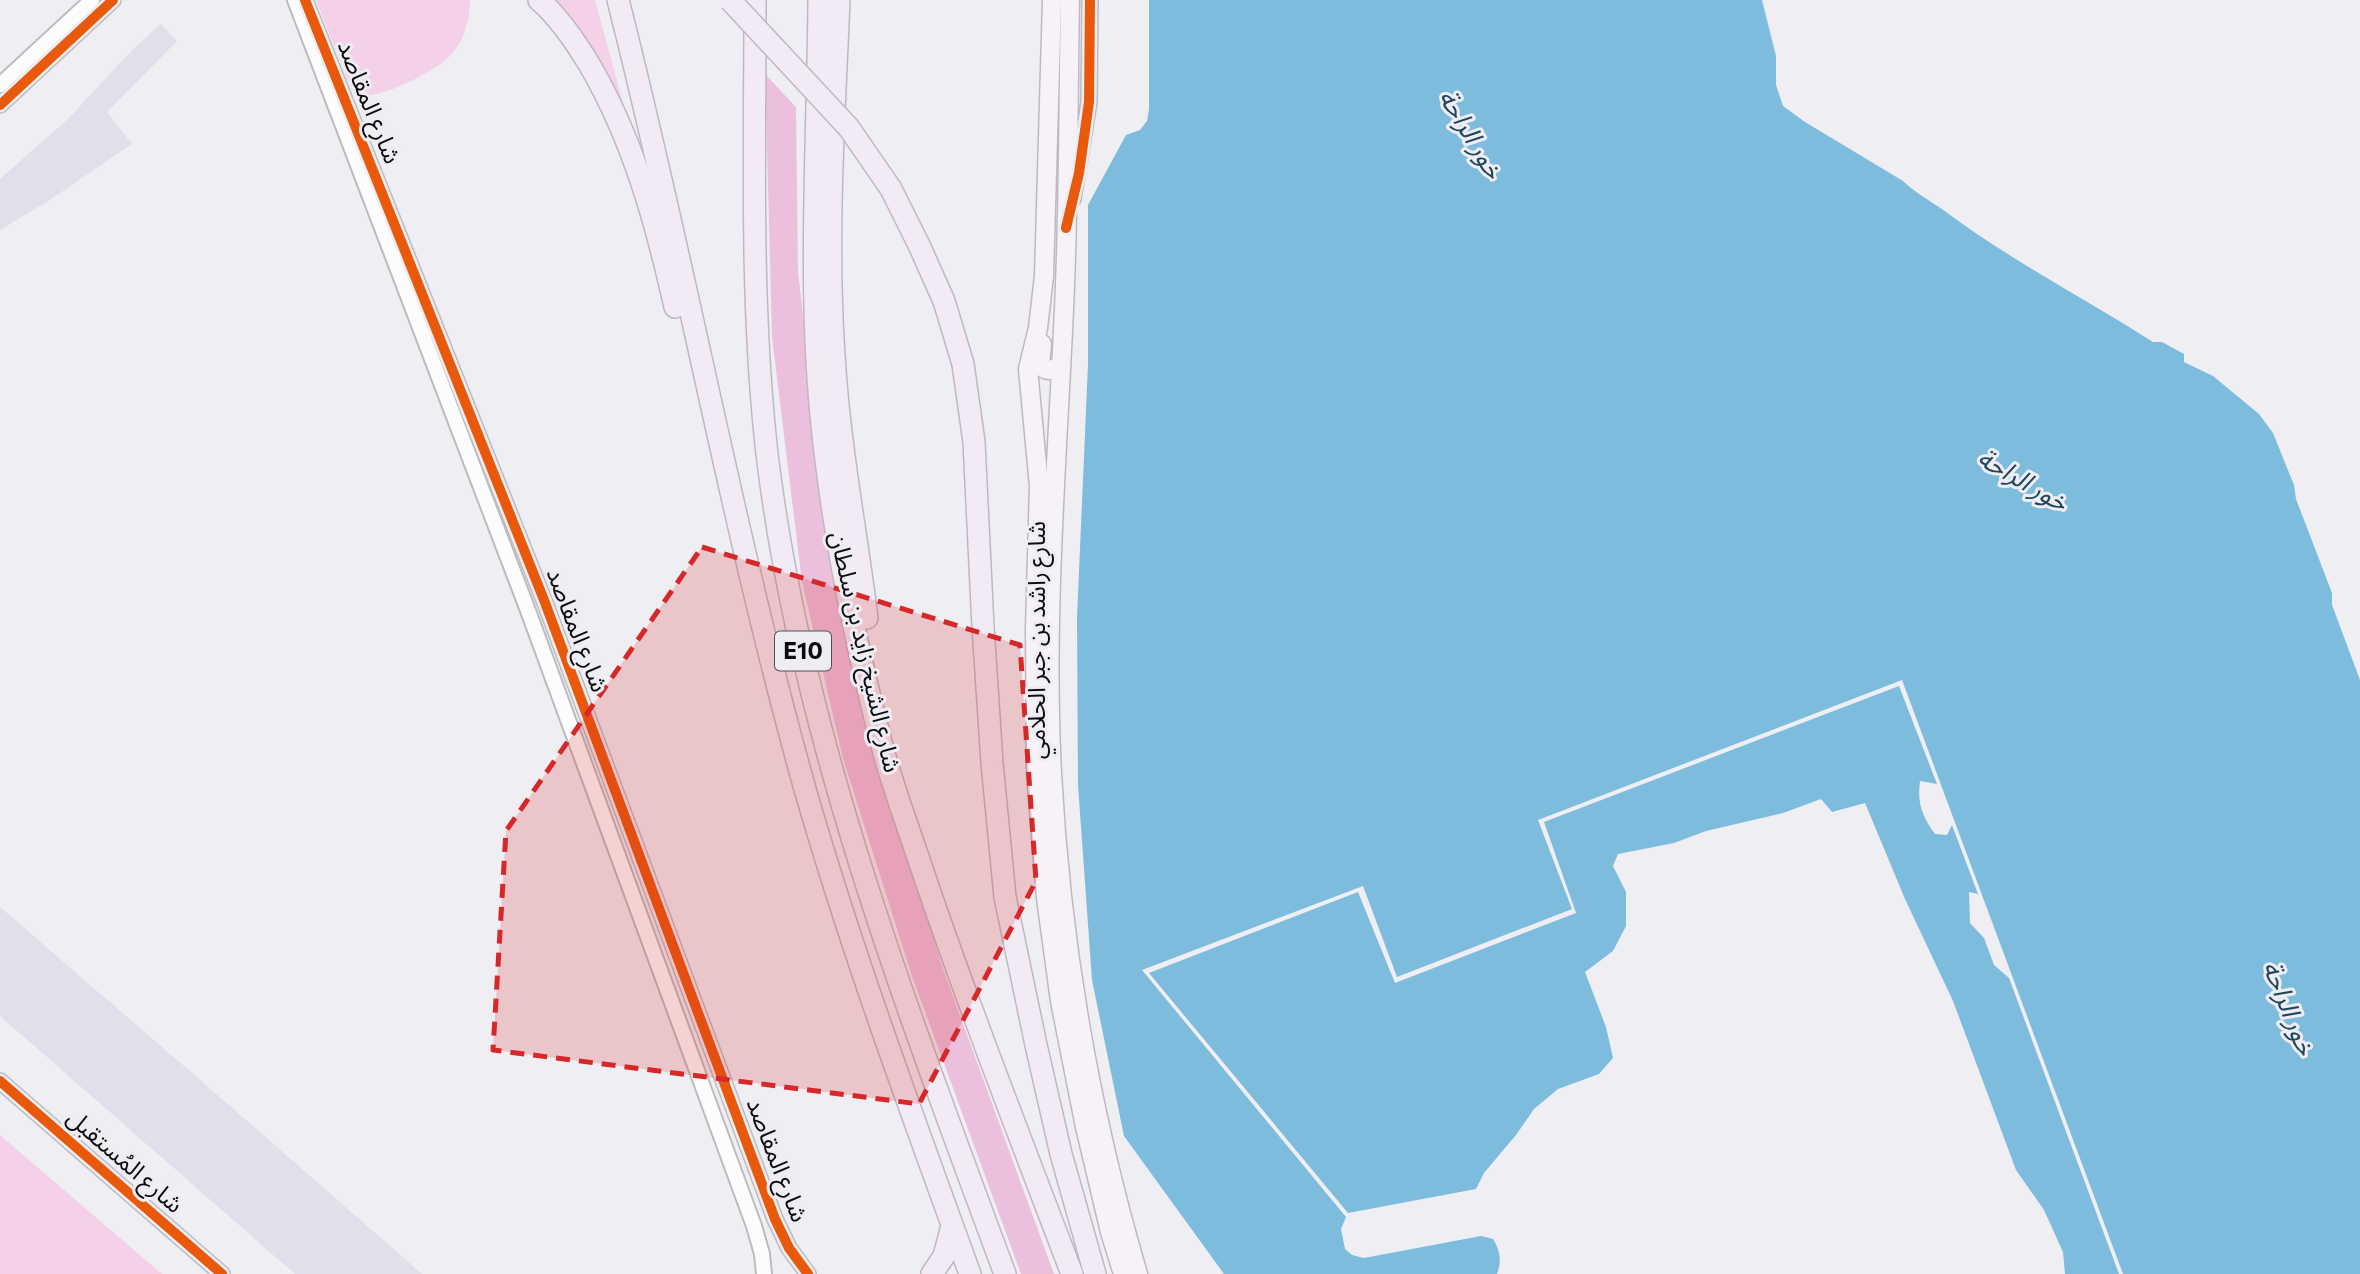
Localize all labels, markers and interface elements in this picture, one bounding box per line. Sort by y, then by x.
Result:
street label: شارع المقاصد [329,36,408,169]
water label: خور الراحة [1432,83,1511,185]
water label: خور الراحة [1972,441,2075,519]
street label: شارع راشد بن جبر الحلامي [1021,521,1056,759]
street label: شارع الشيخ زايد بن سلطان [821,528,908,776]
street label: شارع المقاصد [538,563,615,697]
road number: E10 [775,632,831,670]
water label: خور الراحة [2256,956,2324,1060]
street label: شارع المقاصد [738,1093,815,1227]
street label: شارع المُستقبل [59,1102,190,1221]

